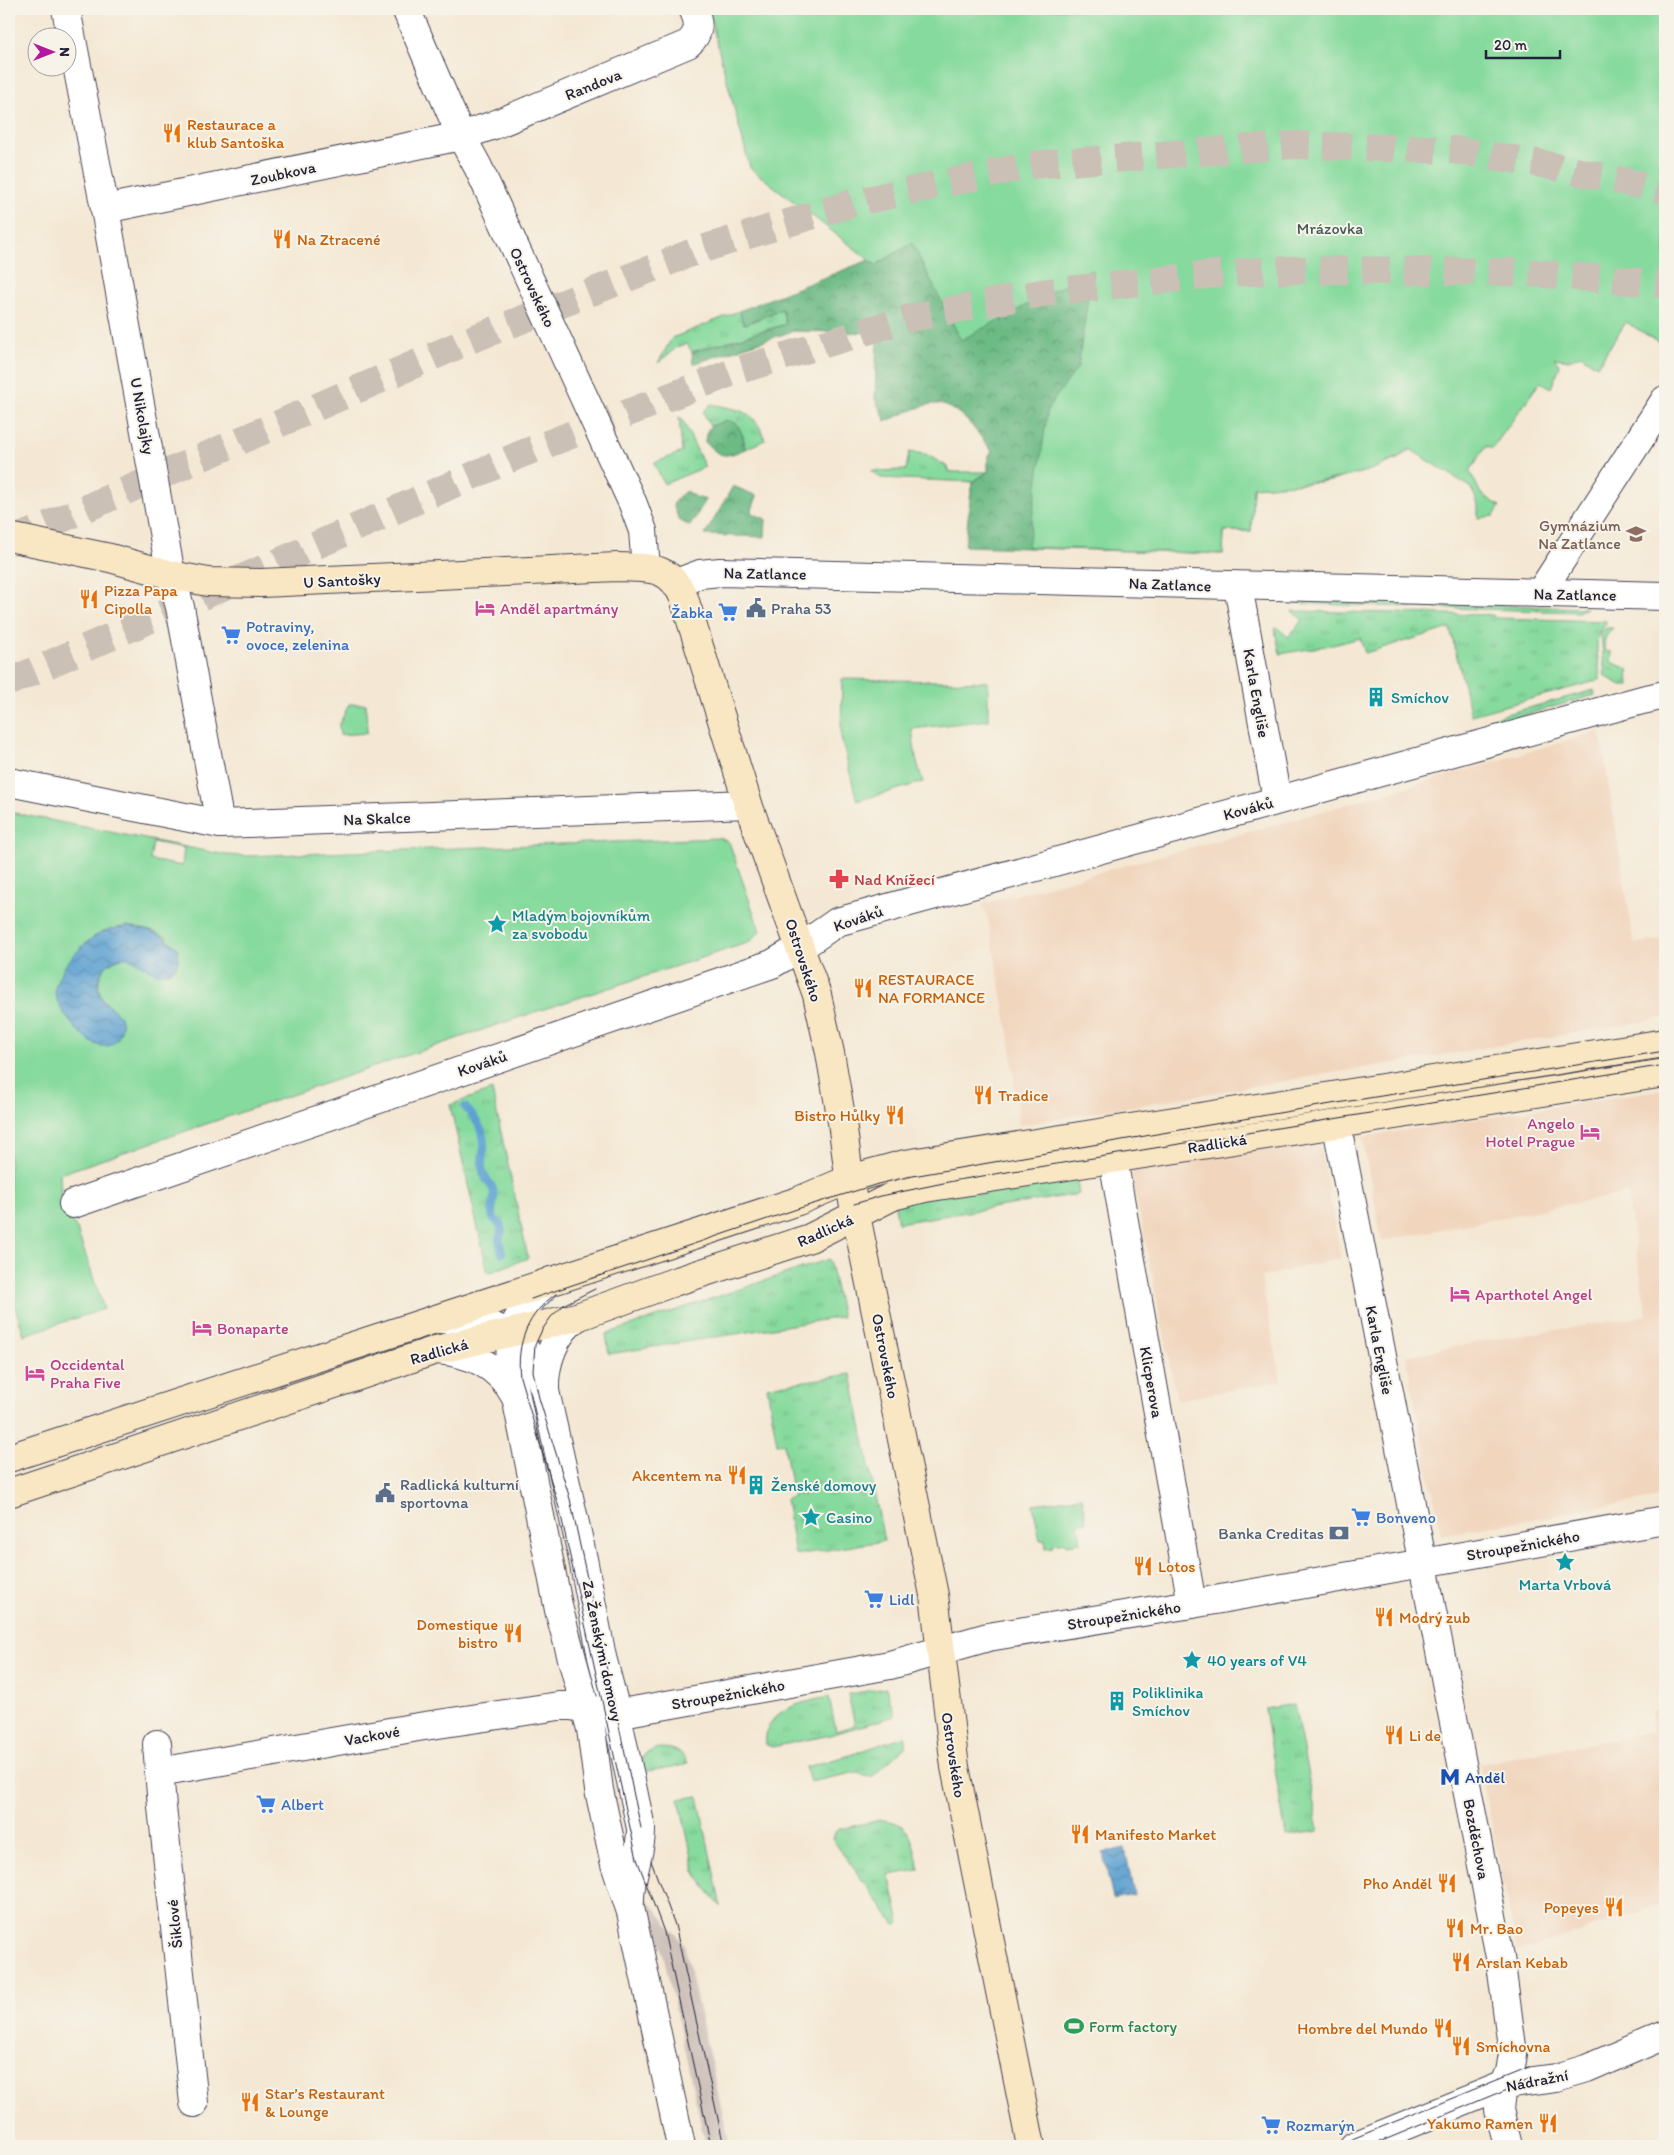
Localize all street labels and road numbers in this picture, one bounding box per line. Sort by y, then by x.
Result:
street label: Randova [562,64,625,104]
street label: Zoubkova [249,157,318,190]
street label: Ostrovského [506,244,559,330]
street label: U Nikolajky [126,376,159,457]
street label: Na Zatlance [723,563,807,584]
street label: U Santošky [303,569,382,592]
street label: Na Zatlance [1128,574,1212,595]
street label: Na Zatlance [1533,584,1617,605]
street label: Karla Engliše [1239,647,1274,739]
street label: Kováků [1221,793,1275,824]
street label: Na Skalce [343,808,411,829]
street label: Kováků [831,901,886,936]
street label: Ostrovského [781,916,826,1004]
street label: Kováků [455,1046,510,1081]
street label: Radlická [1186,1129,1249,1158]
street label: Radlická [794,1209,857,1251]
street label: Karla Engliše [1362,1304,1397,1396]
street label: Ostrovského [868,1312,903,1400]
street label: Radlická [408,1334,471,1369]
street label: Klicperova [1136,1345,1167,1420]
street label: Stroupežnického [1465,1526,1581,1565]
street label: Za Ženskými domovy [578,1579,627,1724]
street label: Stroupežnického [1066,1597,1182,1634]
street label: Stroupežnického [670,1675,786,1714]
street label: Ostrovského [937,1711,970,1799]
street label: Vackové [343,1721,401,1750]
street label: Bozděchova [1459,1797,1494,1882]
street label: Šiklové [162,1899,187,1949]
street label: Nádražní [1504,2065,1570,2096]

